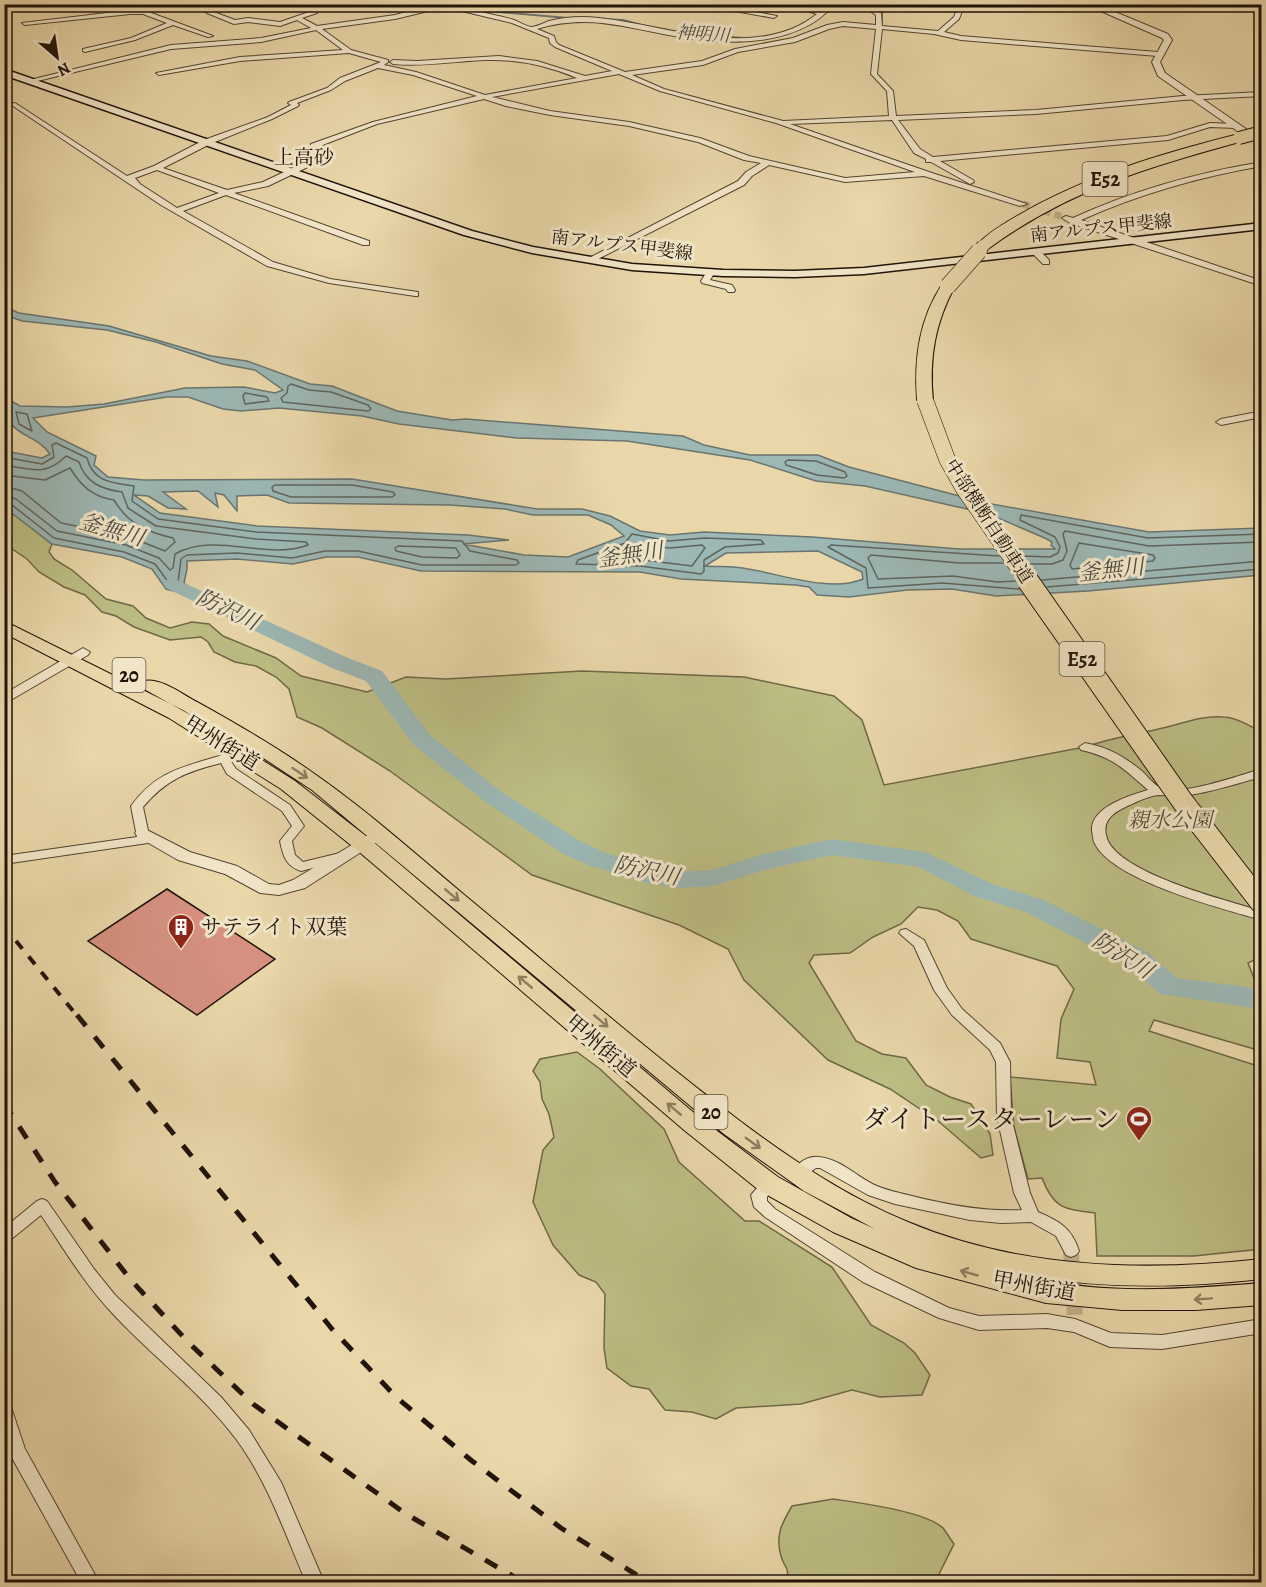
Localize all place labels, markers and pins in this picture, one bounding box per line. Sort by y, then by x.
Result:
building icon: サテライト双葉 [166,912,196,950]
place label: サテライト双葉 [201,913,347,941]
place label: ダイトースターレーン [863,1102,1120,1137]
sports icon: ダイトースターレーン [1124,1104,1154,1142]

